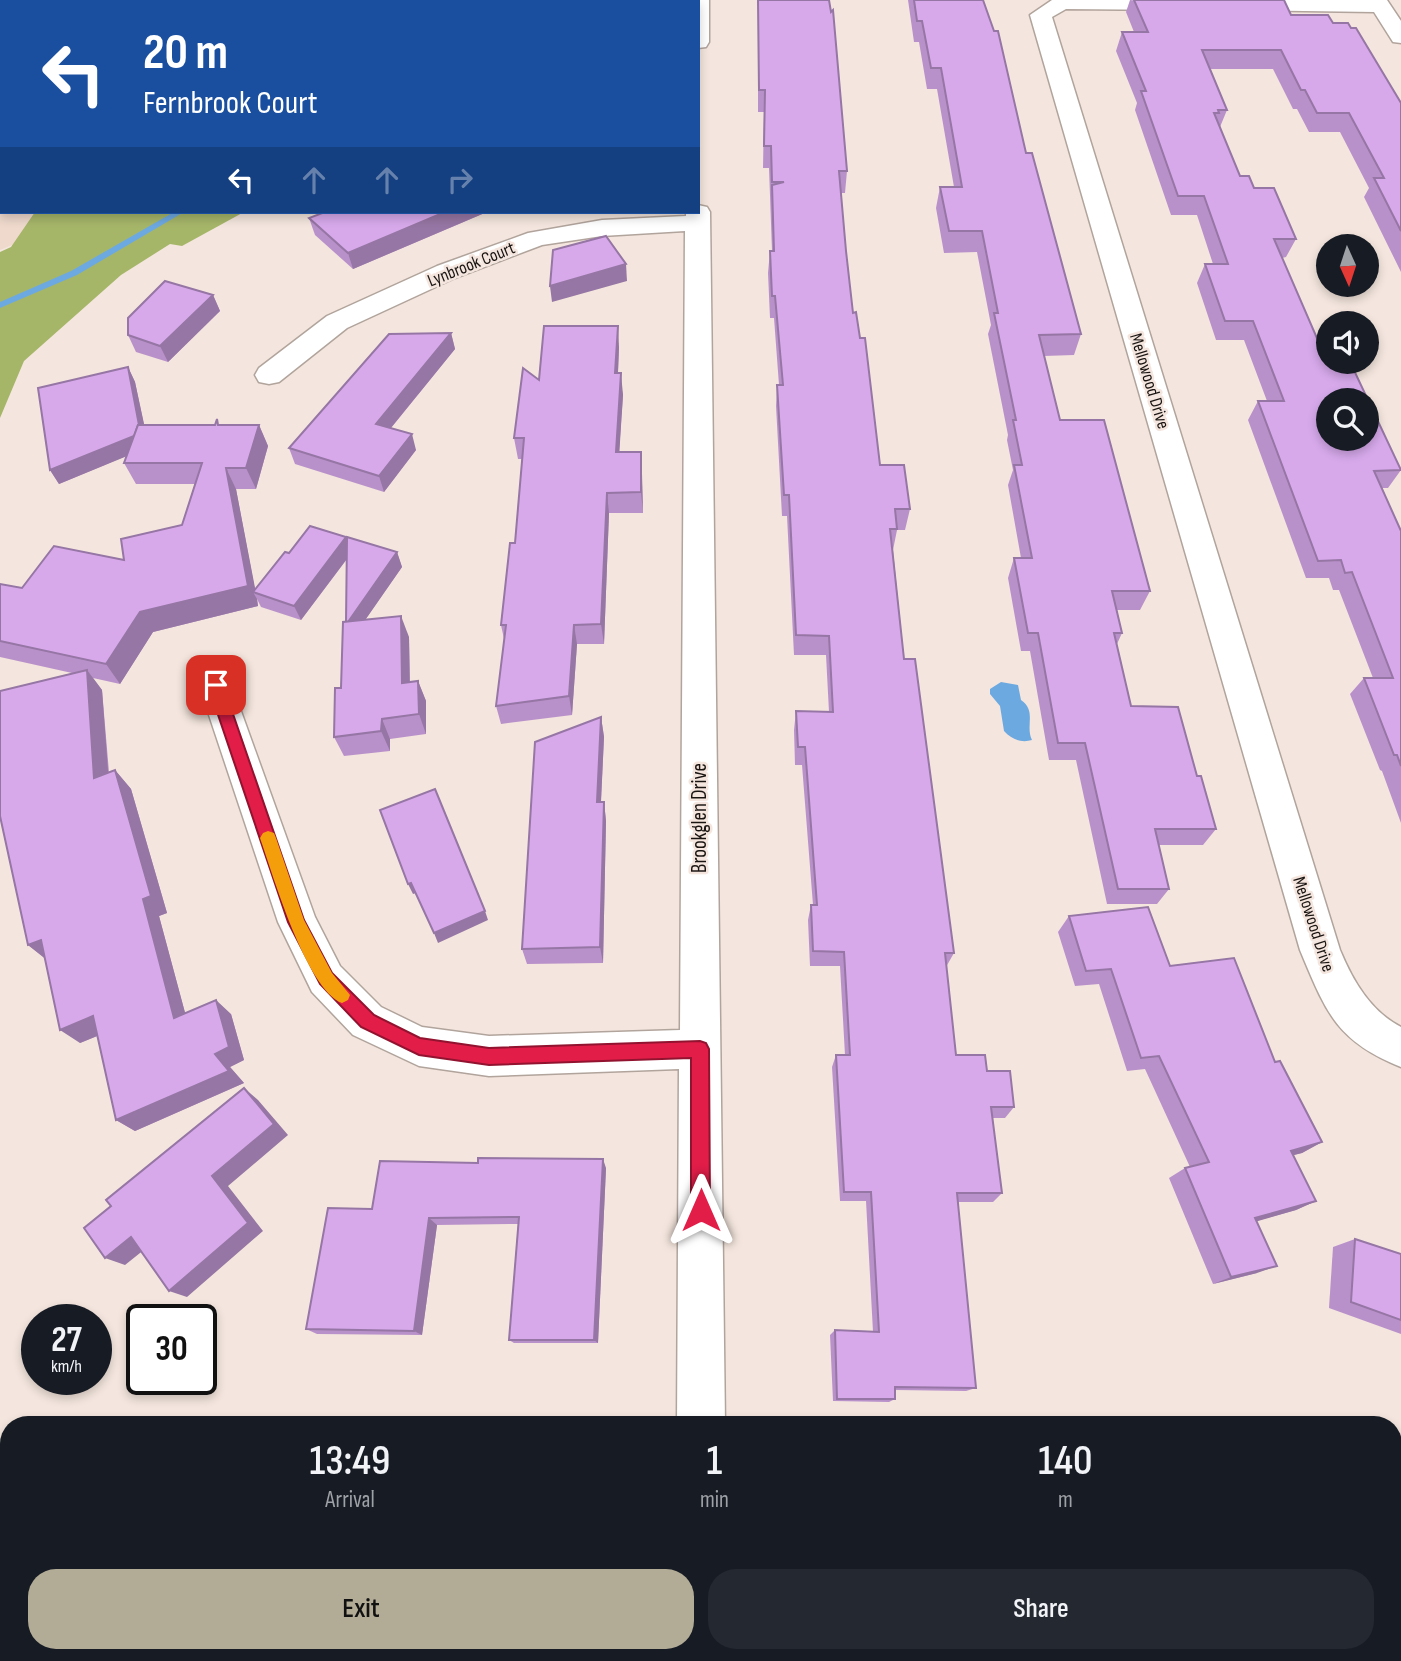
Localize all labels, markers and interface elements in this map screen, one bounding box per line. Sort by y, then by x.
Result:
text: 20 m [143,24,228,83]
icon: left [28,28,119,119]
text: Fernbrook Court [143,84,317,123]
icon: left [222,161,260,199]
icon: ahead [295,161,333,199]
icon: ahead [368,161,406,199]
icon: right [441,161,479,199]
north arrow [1316,234,1379,298]
map controls [1316,234,1379,451]
street label: Lynbrook Court [424,237,518,291]
button: sound [1316,311,1379,374]
street label: Mellowood Drive [1125,331,1174,431]
button: search [1316,388,1379,451]
pin [186,655,246,715]
icon: arrive [197,666,235,704]
street label: Brookglen Drive [687,763,712,873]
street label: Mellowood Drive [1288,874,1339,974]
position arrow [664,1173,738,1247]
speed limit sign: 30 [126,1304,217,1395]
text: 27 [51,1319,82,1362]
text: km/h [51,1356,82,1377]
text: 13:49 [310,1436,390,1487]
text: 1 [707,1436,722,1487]
text: 140 [1038,1436,1092,1487]
text: Arrival [325,1486,375,1514]
text: min [700,1486,729,1514]
text: m [1058,1486,1073,1514]
button: Exit [28,1569,694,1649]
button: Share [708,1569,1374,1649]

